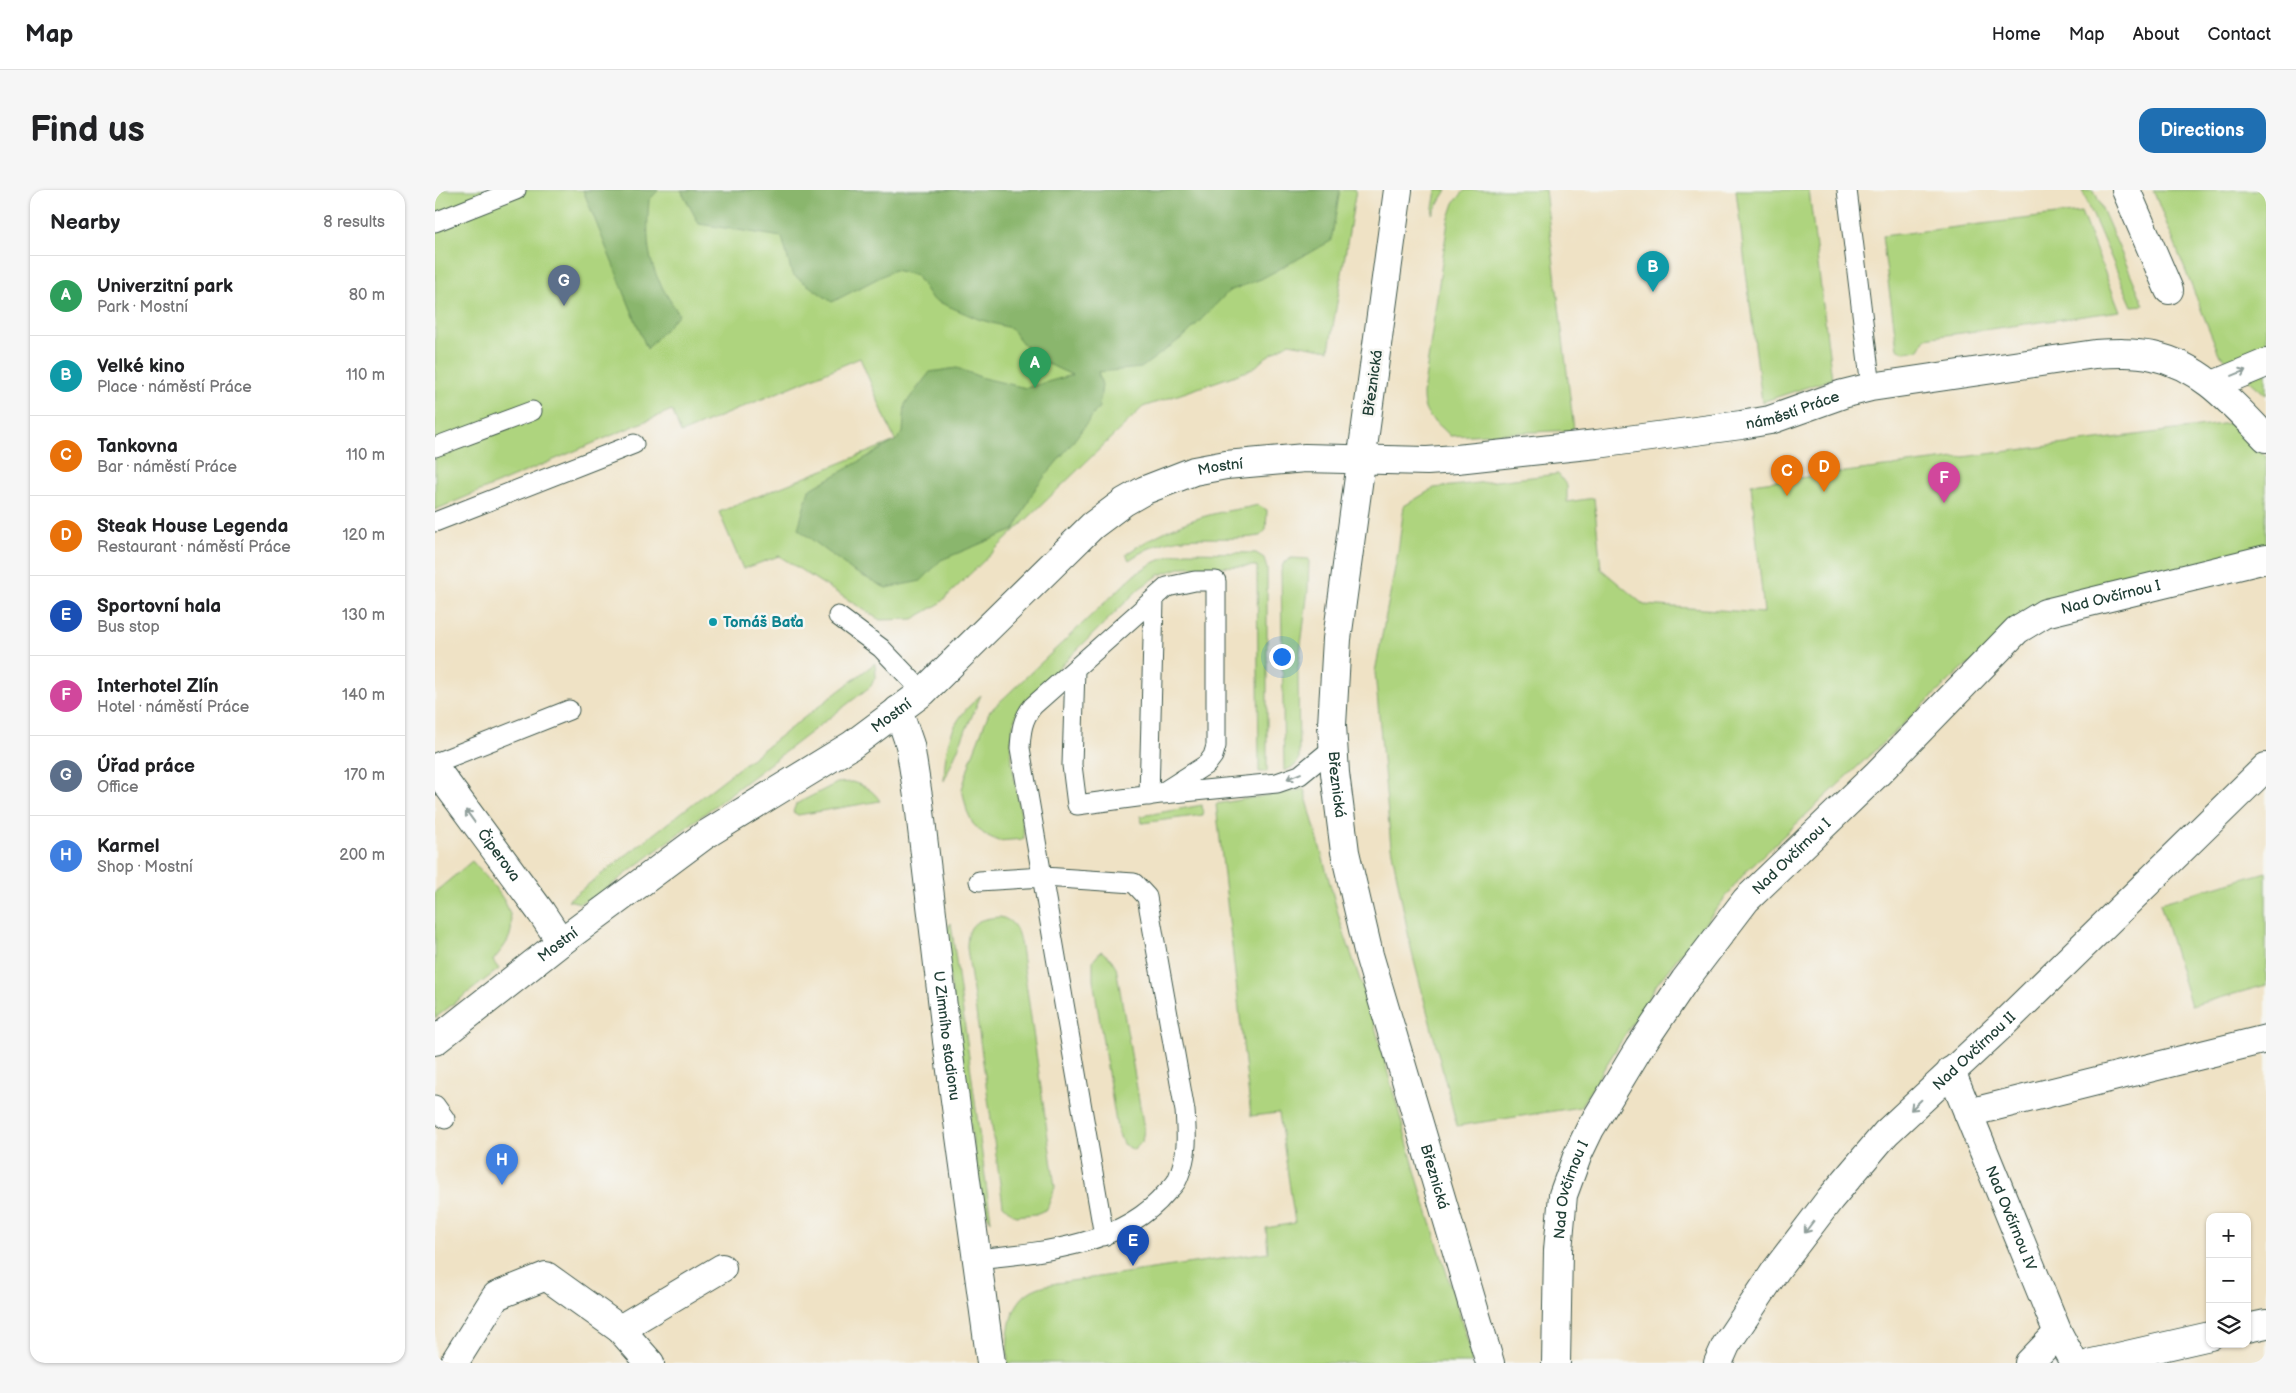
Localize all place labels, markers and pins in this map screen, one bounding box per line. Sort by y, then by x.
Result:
pin: B [1637,251,1669,292]
pin: G [548,265,580,306]
pin: A [1019,347,1051,388]
pin: D [1808,451,1840,492]
pin: C [1771,455,1803,496]
pin: F [1928,462,1960,503]
place label: Tomáš Baťa [723,613,804,632]
marker: Tomáš Baťa [707,616,719,628]
pin: H [486,1144,518,1185]
pin: E [1117,1225,1149,1266]

